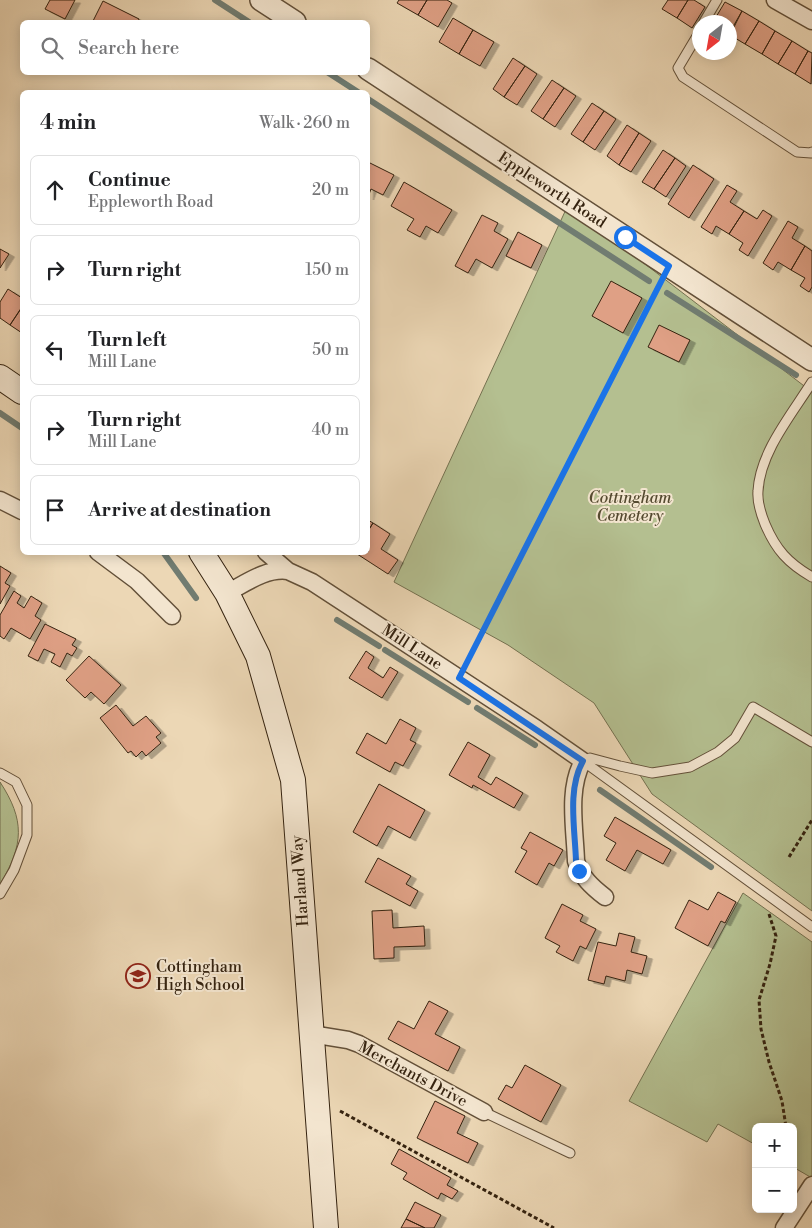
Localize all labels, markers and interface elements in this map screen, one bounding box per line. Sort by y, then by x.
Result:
north arrow [692,15,737,60]
search box [20,20,370,75]
icon: search [38,34,66,62]
text: Search here [78,36,179,60]
text: 4 min [40,110,96,136]
text: Walk · 260 m [259,113,350,133]
street label: Eppleworth Road [494,147,610,233]
text: Continue [88,168,171,192]
icon: ahead [41,176,69,204]
text: 20 m [312,180,349,200]
text: Eppleworth Road [88,192,213,212]
route start [614,226,637,249]
icon: right [41,256,69,284]
text: Turn right [88,258,181,282]
text: 150 m [305,260,349,280]
text: Turn left [88,328,167,352]
icon: left [41,336,69,364]
text: 50 m [312,340,349,360]
text: Mill Lane [88,352,157,372]
text: Turn right [88,408,181,432]
icon: right [41,416,69,444]
text: 40 m [312,420,349,440]
text: Mill Lane [88,432,157,452]
park label: Cottingham Cemetery [589,488,672,526]
icon: arrive [41,496,69,524]
text: Arrive at destination [88,498,271,522]
street label: Mill Lane [378,620,446,674]
street label: Harland Way [287,834,313,927]
route end [568,860,591,883]
place label: Cottingham High School [156,957,245,995]
school or university icon: Cottingham High School [125,963,151,989]
street label: Merchants Drive [355,1037,471,1111]
map controls [752,1123,797,1213]
button: + [752,1123,797,1168]
button: − [752,1168,797,1213]

